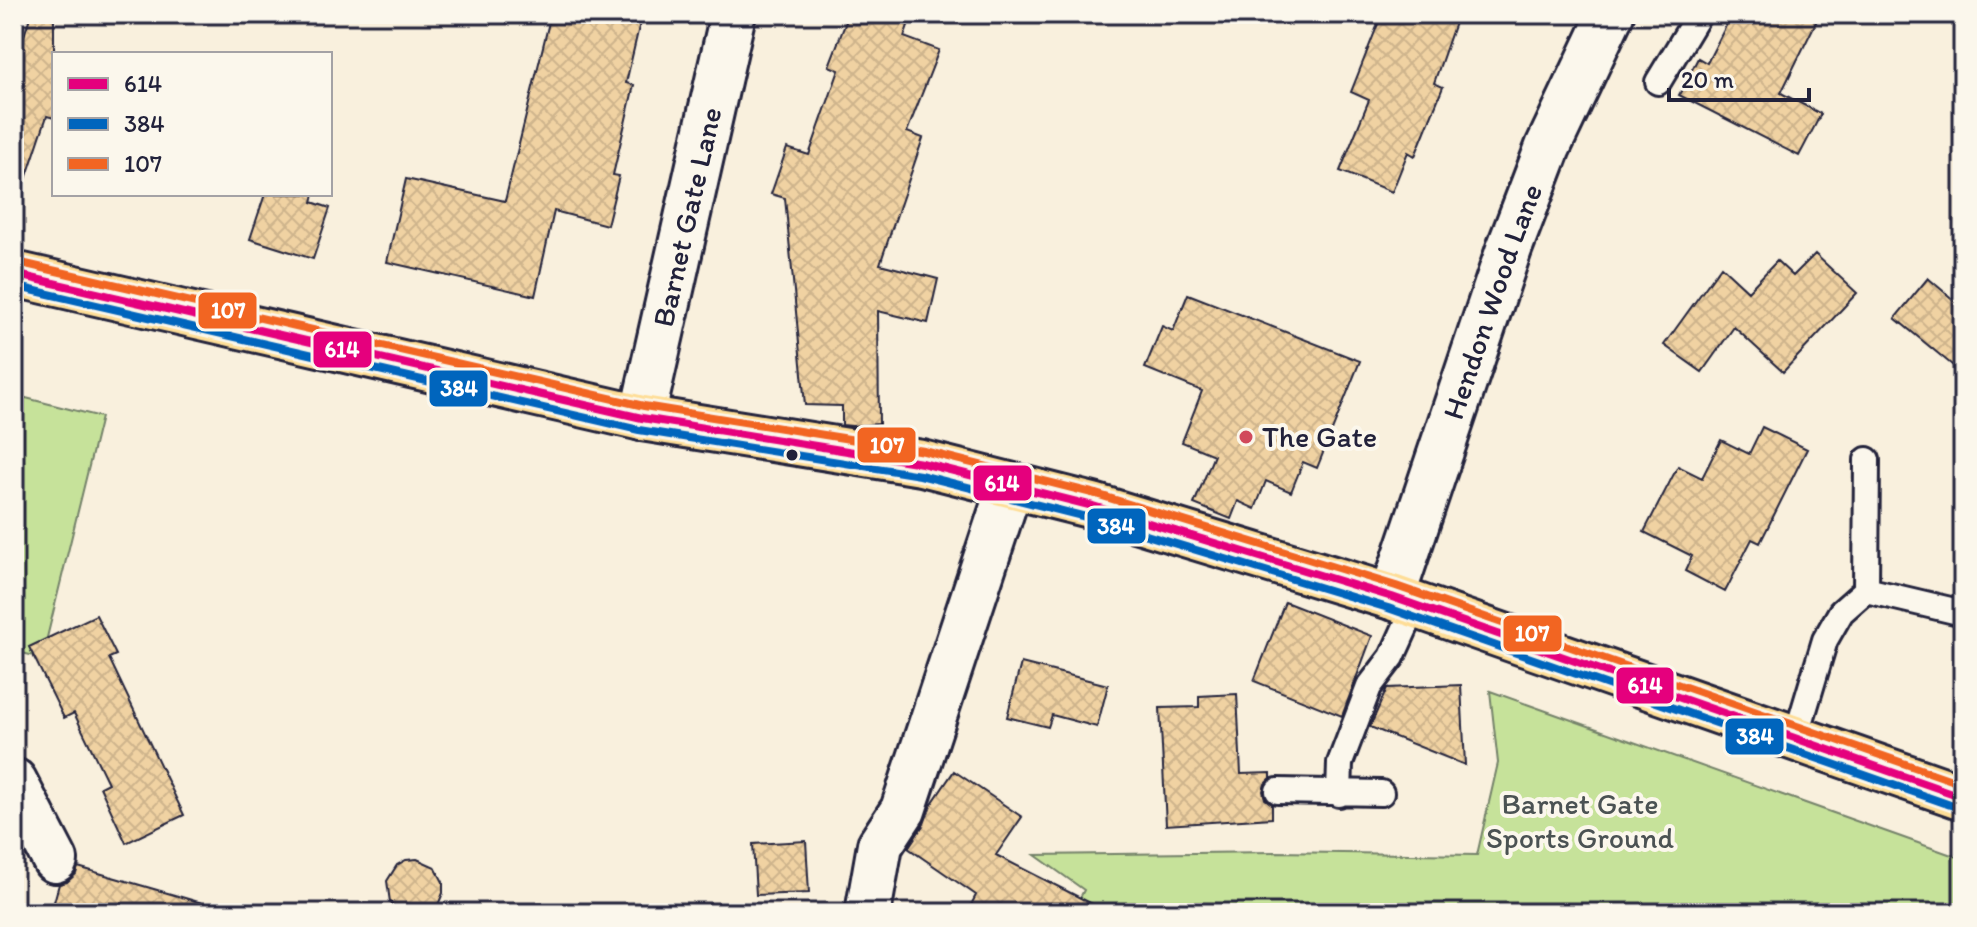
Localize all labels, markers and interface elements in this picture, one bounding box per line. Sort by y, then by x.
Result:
legend [52,52,332,196]
scale bar [1669,52,1809,102]
text: 20 m [1681,65,1734,94]
text: 614 [124,69,162,98]
street label: Barnet Gate Lane [644,103,729,330]
text: 384 [124,109,165,138]
text: 107 [124,149,162,178]
street label: Hendon Wood Lane [1434,178,1550,424]
line badge: 107 [197,291,258,330]
text: 107 [211,297,245,324]
line badge: 614 [312,330,373,369]
text: 614 [324,336,360,363]
line badge: 384 [428,369,489,408]
text: 384 [440,375,478,402]
place label: The Gate [1262,418,1377,455]
line badge: 107 [856,426,917,464]
marker: The Gate [1237,428,1255,446]
text: 107 [870,432,904,459]
unlabelled marker [784,447,800,463]
line badge: 614 [972,464,1033,502]
text: 614 [984,470,1020,497]
line badge: 384 [1086,507,1147,545]
text: 384 [1097,513,1135,540]
line badge: 107 [1502,614,1563,653]
text: 107 [1515,620,1549,647]
line badge: 614 [1615,666,1675,705]
text: 614 [1627,672,1663,699]
line badge: 384 [1724,717,1785,756]
text: 384 [1736,723,1774,750]
park label: Barnet Gate Sports Ground [1486,785,1674,856]

